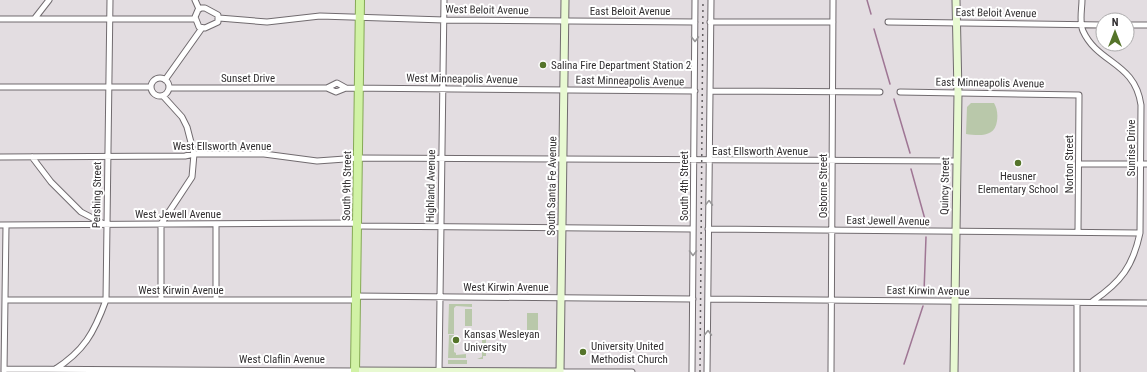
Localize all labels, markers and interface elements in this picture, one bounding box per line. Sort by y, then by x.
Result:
street label: West Beloit Avenue [445,3,529,17]
street label: East Beloit Avenue [590,5,670,18]
street label: East Beloit Avenue [956,6,1036,20]
north arrow [1095,12,1135,52]
text: N [1112,16,1119,29]
one-way arrow [691,36,699,42]
place label: Salina Fire Department Station 2 [551,59,691,72]
marker: Salina Fire Department Station 2 [538,60,548,70]
street label: Sunset Drive [221,72,275,85]
street label: West Minneapolis Avenue [406,72,518,86]
street label: East Minneapolis Avenue [576,74,684,88]
street label: East Minneapolis Avenue [936,76,1044,90]
street label: Sunrise Drive [1125,120,1138,176]
street label: Norton Street [1063,135,1076,193]
street label: South Santa Fe Avenue [545,136,559,236]
street label: West Ellsworth Avenue [173,140,271,153]
street label: East Ellsworth Avenue [712,145,808,158]
street label: Highland Avenue [424,149,438,223]
street label: South 9th Street [340,151,354,221]
street label: South 4th Street [678,151,691,221]
street label: Osborne Street [817,154,830,218]
street label: Quincy Street [938,157,952,215]
marker: Heusner Elementary School [1013,158,1023,168]
street label: Pershing Street [90,162,104,228]
place label: Heusner Elementary School [978,170,1058,196]
one-way arrow [704,200,713,206]
street label: West Jewell Avenue [135,208,221,221]
street label: East Jewell Avenue [846,214,930,228]
one-way arrow [689,250,697,256]
street label: West Kirwin Avenue [463,281,549,294]
street label: West Kirwin Avenue [138,284,224,297]
street label: East Kirwin Avenue [887,284,969,298]
place label: Kansas Wesleyan University [464,328,540,354]
one-way arrow [704,330,712,336]
marker: Kansas Wesleyan University [451,335,461,345]
place label: University United Methodist Church [591,340,668,366]
marker: University United Methodist Church [578,347,588,357]
street label: West Claflin Avenue [239,353,325,366]

